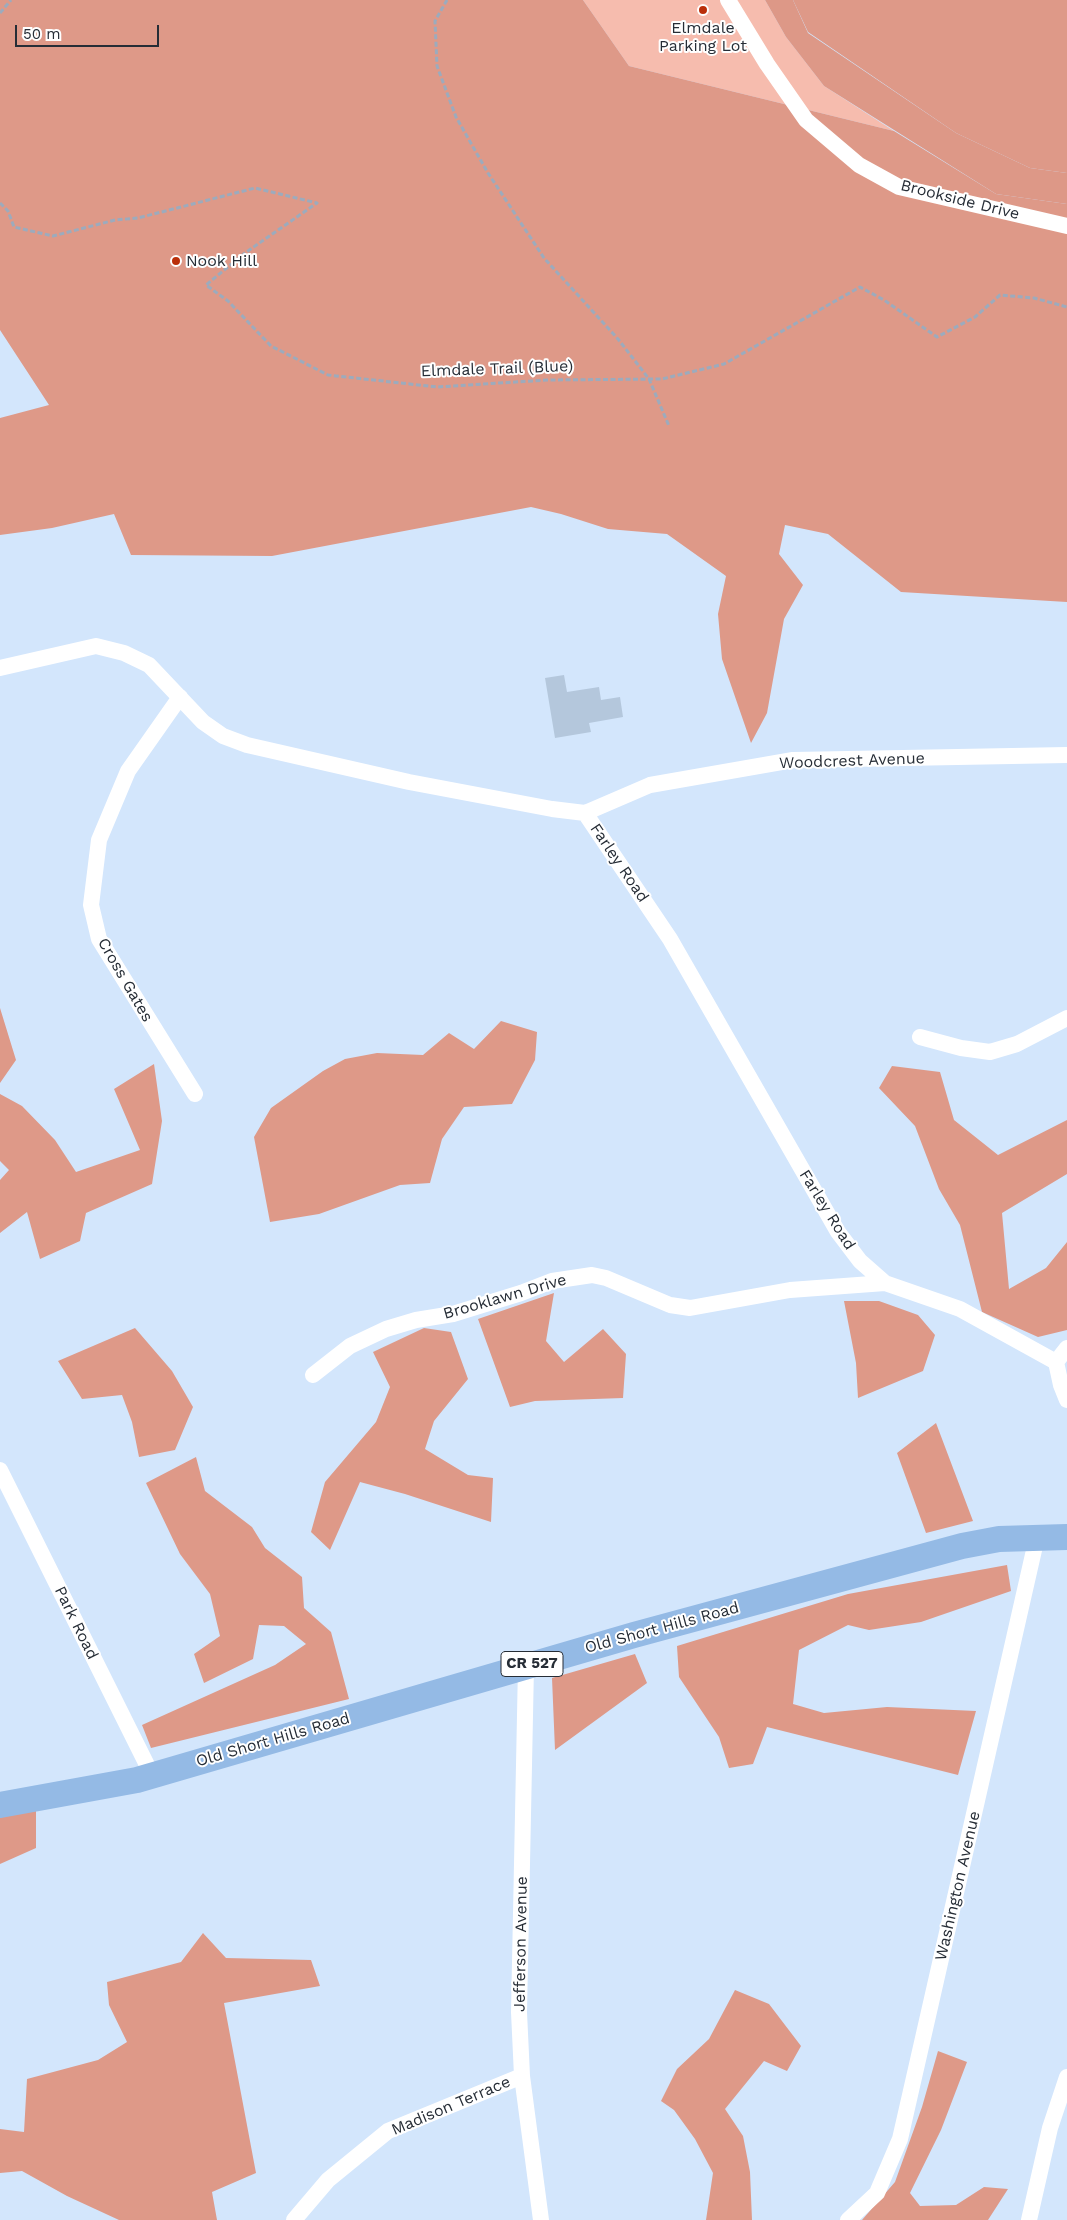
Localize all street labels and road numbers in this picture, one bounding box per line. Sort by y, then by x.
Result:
street label: Brookside Drive [898,176,1022,224]
street label: Elmdale Trail (Blue) [421,357,573,381]
street label: Woodcrest Avenue [779,749,925,773]
street label: Farley Road [586,820,652,906]
street label: Cross Gates [93,935,157,1025]
street label: Farley Road [795,1166,859,1254]
street label: Brooklawn Drive [441,1270,569,1324]
street label: Park Road [50,1583,102,1663]
street label: Old Short Hills Road [583,1598,741,1658]
road number: CR 527 [501,1652,563,1676]
street label: Old Short Hills Road [194,1709,352,1771]
street label: Washington Avenue [931,1809,985,1963]
street label: Jefferson Avenue [510,1876,532,2012]
street label: Madison Terrace [389,2072,513,2140]

